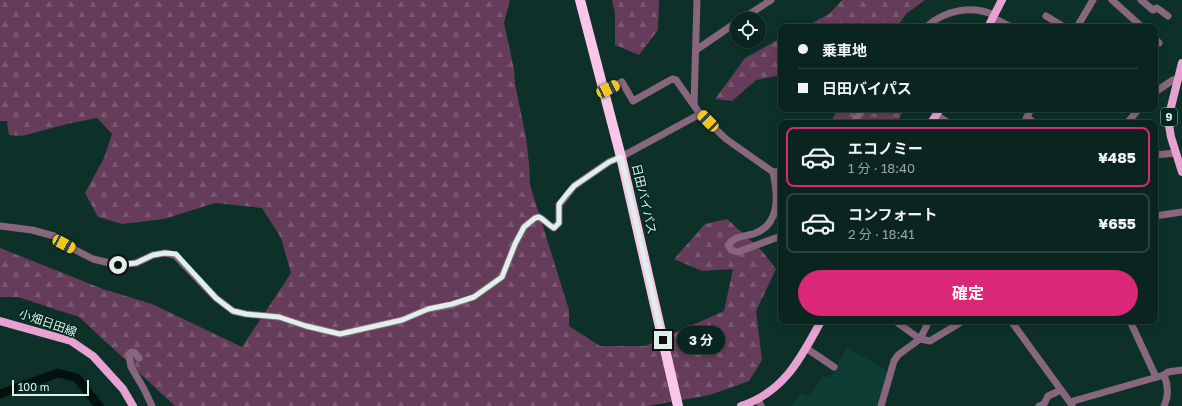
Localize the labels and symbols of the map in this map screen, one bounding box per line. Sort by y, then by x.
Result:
car [595,78,621,100]
car [695,108,721,134]
road number: 9 [1161,108,1177,126]
street label: 日田バイパス [629,162,660,236]
car [51,233,77,255]
route start [109,256,127,274]
street label: 小畑日田線 [17,306,79,339]
callout: 3 分 [677,326,725,354]
route end [654,331,672,349]
scale bar [12,378,89,397]

